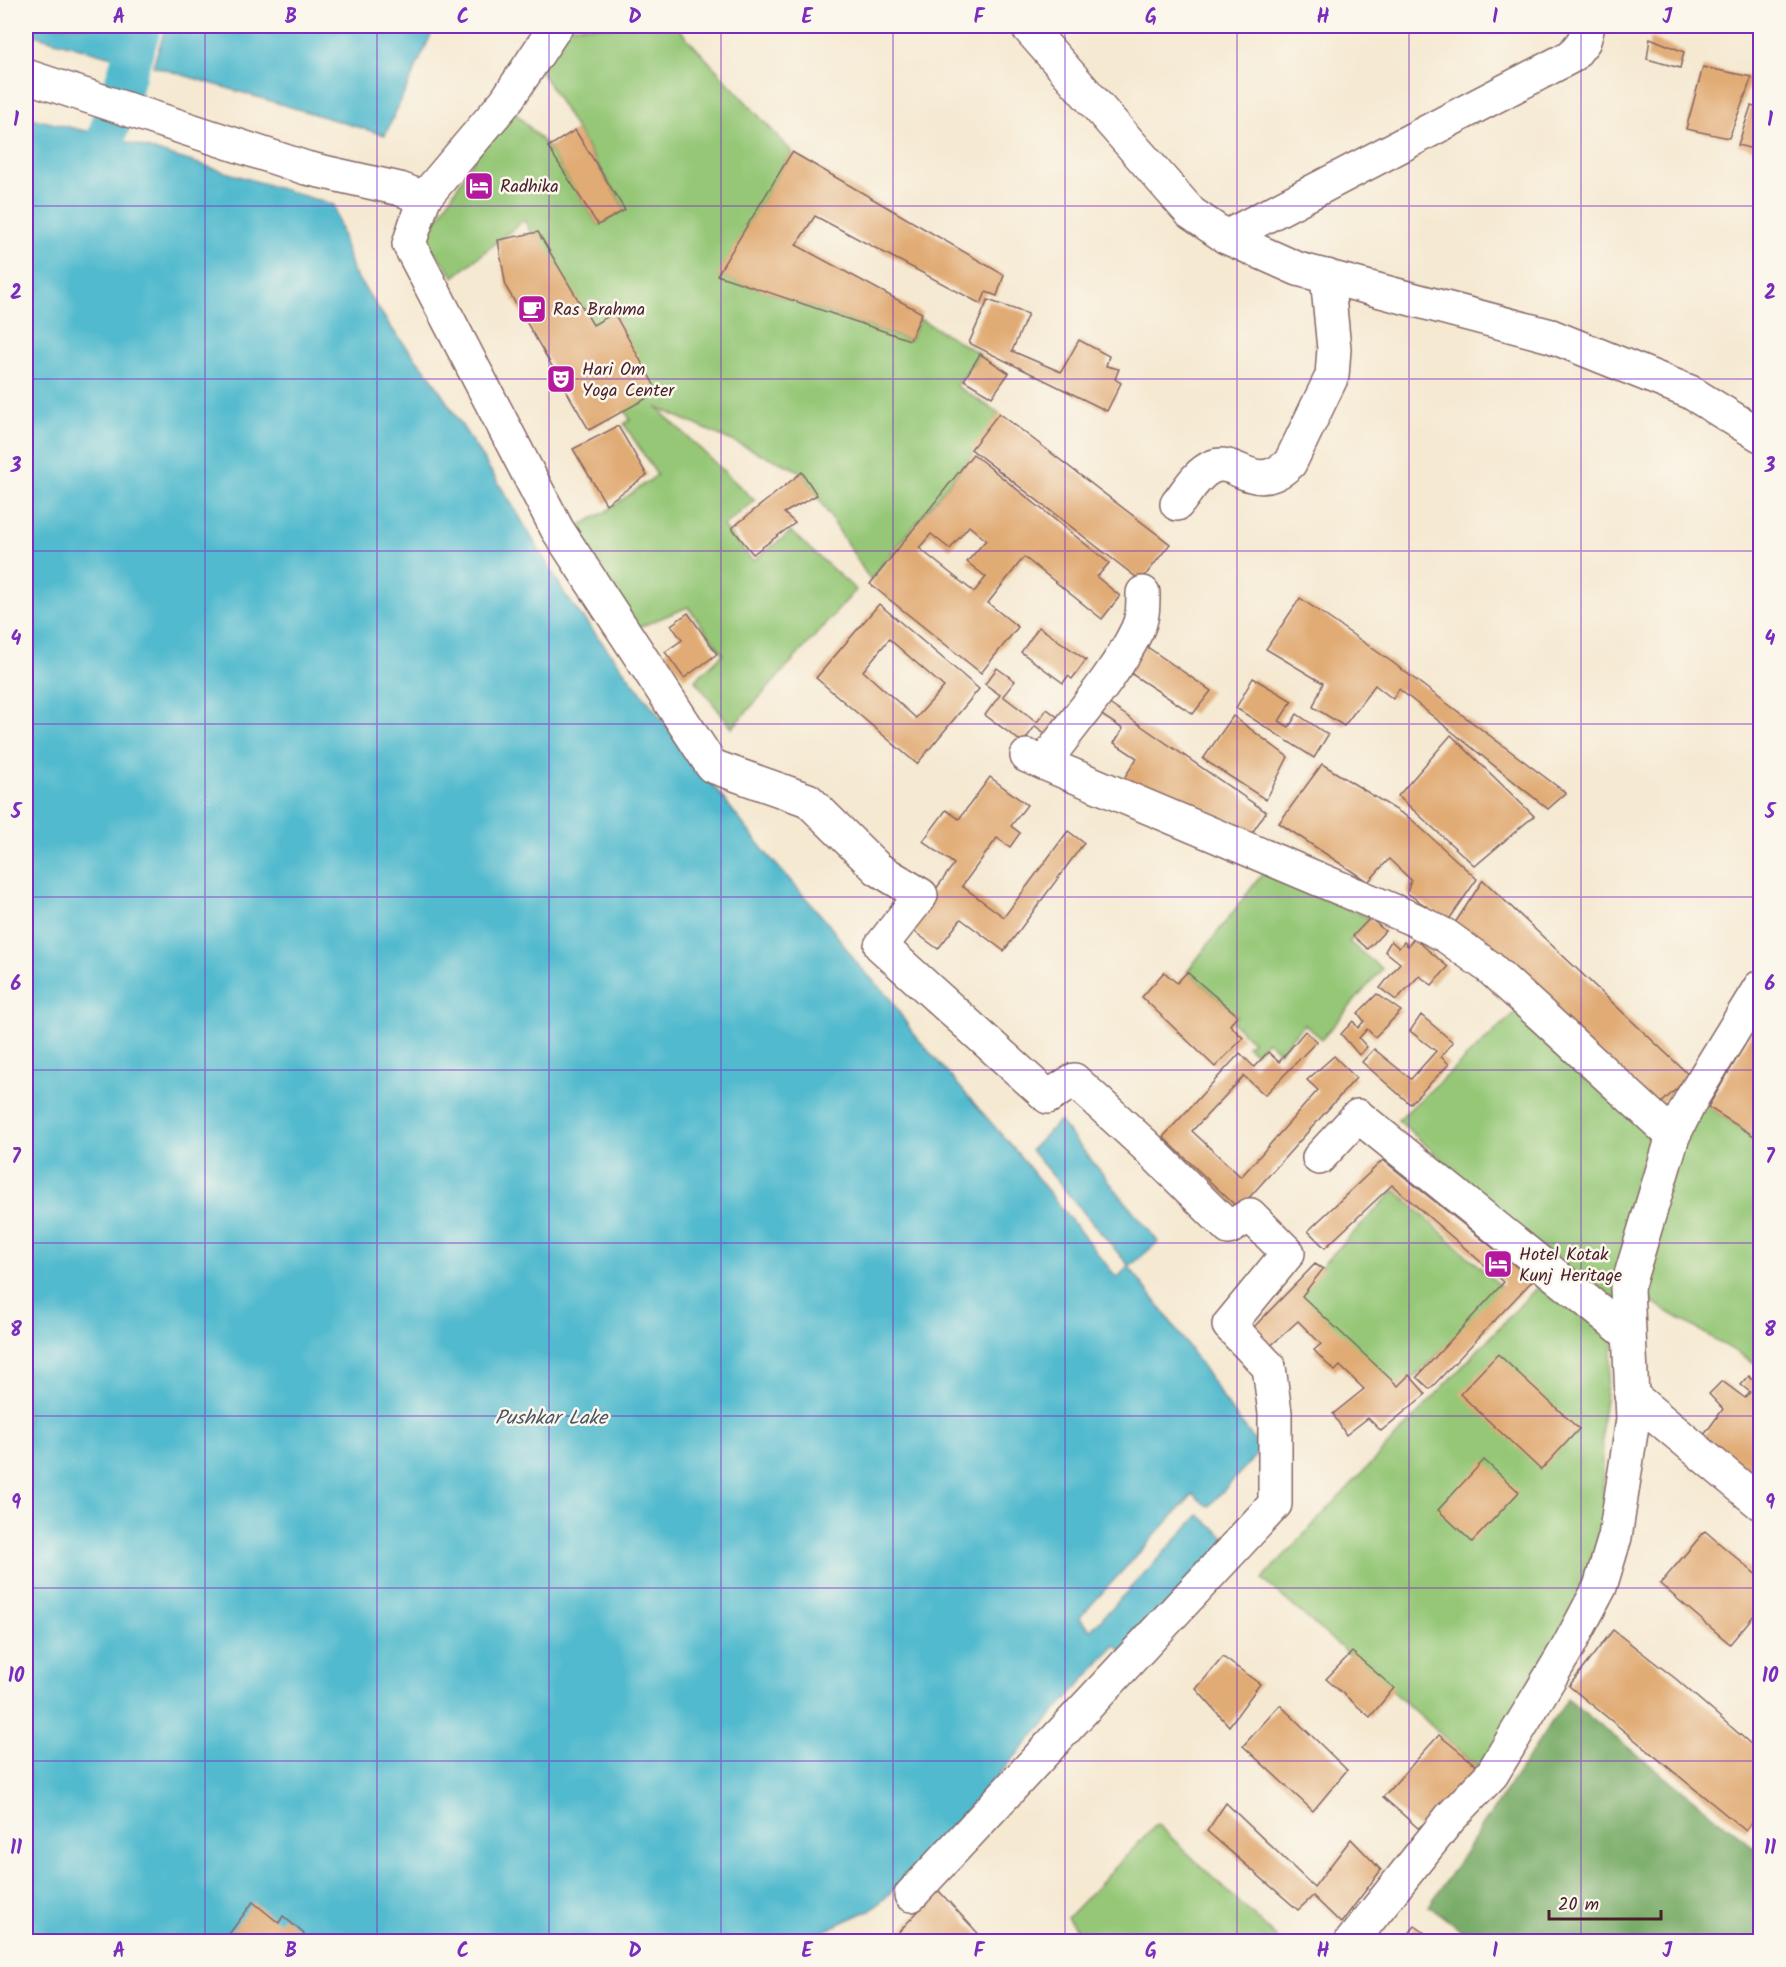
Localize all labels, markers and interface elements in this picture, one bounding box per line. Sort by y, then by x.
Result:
text: A [113,2,125,34]
text: B [285,2,297,34]
text: C [457,2,469,34]
text: D [628,2,642,34]
text: E [801,2,813,34]
text: F [974,2,986,34]
text: G [1145,2,1157,34]
text: H [1316,2,1330,34]
text: I [1492,2,1498,34]
text: J [1662,2,1673,34]
text: 1 [13,105,19,137]
text: 1 [1767,105,1773,137]
hotel icon: Radhika [463,170,495,202]
place label: Radhika [500,173,559,202]
text: 2 [10,278,22,310]
text: 2 [1764,278,1776,310]
cafe icon: Ras Brahma [516,293,548,325]
place label: Ras Brahma [553,296,645,325]
place label: Hari Om Yoga Center [582,356,675,406]
theatre icon: Hari Om Yoga Center [545,363,577,395]
text: 3 [10,451,22,483]
text: 3 [1764,451,1776,483]
text: 4 [11,624,22,656]
text: 4 [1765,624,1776,656]
text: 5 [10,797,23,829]
text: 5 [1764,797,1777,829]
text: 6 [11,969,22,1001]
text: 6 [1765,969,1776,1001]
text: 7 [11,1142,21,1174]
text: 7 [1765,1142,1775,1174]
place label: Hotel Kotak Kunj Heritage [1519,1241,1622,1291]
hotel icon: Hotel Kotak Kunj Heritage [1482,1248,1514,1280]
text: 8 [10,1315,22,1347]
text: 8 [1764,1315,1776,1347]
water label: Pushkar Lake [495,1403,609,1435]
text: 9 [11,1488,21,1520]
text: 9 [1765,1488,1775,1520]
text: 10 [8,1661,25,1693]
text: 10 [1762,1661,1779,1693]
text: 11 [10,1833,22,1865]
text: 11 [1764,1833,1776,1865]
scale bar [1549,1883,1662,1921]
text: 20 m [1558,1891,1599,1920]
text: A [113,1936,125,1967]
text: B [285,1936,297,1967]
text: C [457,1936,469,1967]
text: D [628,1936,642,1967]
text: E [801,1936,813,1967]
text: F [974,1936,986,1967]
text: G [1145,1936,1157,1967]
text: H [1316,1936,1330,1967]
text: I [1492,1936,1498,1967]
text: J [1662,1936,1673,1967]

